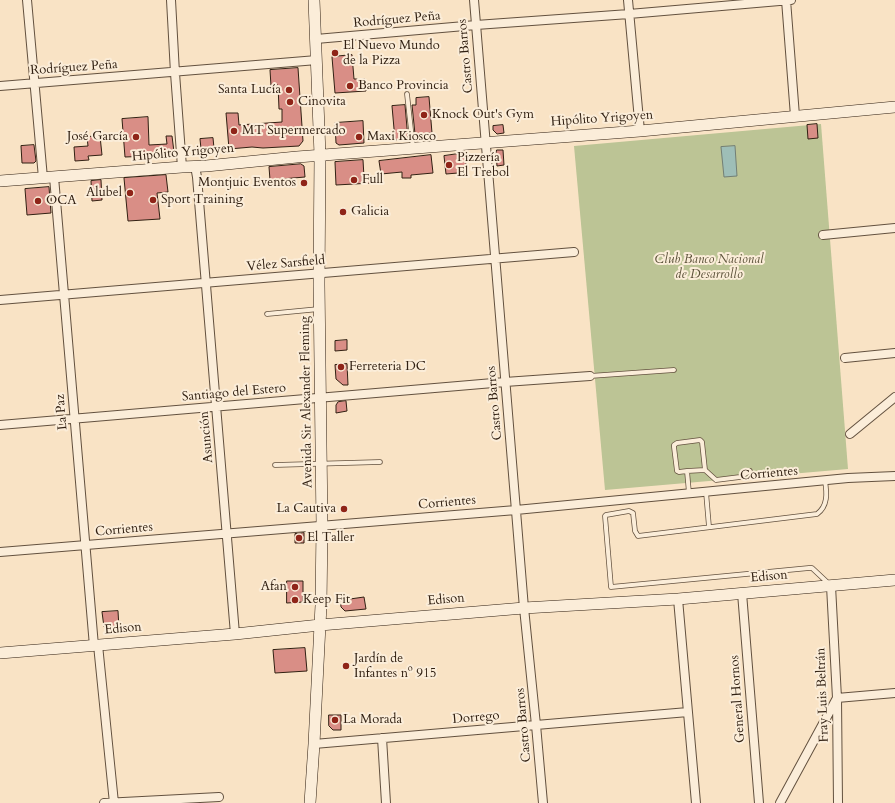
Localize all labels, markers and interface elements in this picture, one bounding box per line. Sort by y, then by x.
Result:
street label: Rodríguez Peña [353,8,441,32]
street label: Castro Barros [455,18,477,94]
place label: El Nuevo Mundo de la Pizza [343,38,440,69]
marker: El Nuevo Mundo de la Pizza [330,48,340,58]
street label: Rodríguez Peña [30,57,118,79]
place label: Banco Provincia [358,78,449,94]
marker: Banco Provincia [345,81,355,91]
place label: Santa Lucía [218,82,281,98]
marker: Santa Lucía [284,85,294,95]
place label: Cinovita [298,94,346,110]
marker: Cinovita [285,97,295,107]
place label: Knock Out's Gym [432,107,534,123]
street label: Hipólito Yrigoyen [550,108,654,130]
marker: Knock Out's Gym [419,110,429,120]
place label: MT Supermercado [242,123,346,139]
marker: MT Supermercado [229,126,239,136]
place label: José García [67,129,128,145]
place label: Maxi Kiosco [367,129,436,145]
marker: José García [131,132,141,142]
marker: Maxi Kiosco [354,132,364,142]
street label: Hipólito Yrigoyen [131,141,235,165]
place label: Pizzería El Trebol [457,150,509,181]
marker: Pizzería El Trebol [444,160,454,170]
place label: Full [362,172,383,188]
place label: Montjuic Eventos [198,175,296,191]
marker: Full [349,175,359,185]
marker: Montjuic Eventos [299,178,309,188]
place label: Alubel [86,185,122,201]
marker: Alubel [125,188,135,198]
place label: Sport Training [161,192,243,208]
place label: OCA [46,193,76,209]
marker: Sport Training [148,195,158,205]
marker: OCA [33,196,43,206]
place label: Galicia [351,204,389,220]
marker: Galicia [338,207,348,217]
park label: Club Banco Nacional de Desarrollo [654,252,764,283]
street label: Vélez Sarsfield [246,253,326,275]
street label: Avenida Sir Alexander Fleming [298,316,316,488]
place label: Ferreteria DC [349,359,426,375]
marker: Ferreteria DC [336,362,346,372]
street label: Castro Barros [484,365,506,441]
street label: Santiago del Estero [181,381,287,405]
street label: La Paz [53,393,71,431]
street label: Asunción [197,410,217,464]
street label: Corrientes [740,464,798,484]
street label: Corrientes [418,493,476,513]
place label: La Cautiva [276,501,336,517]
marker: La Cautiva [339,504,349,514]
street label: Corrientes [95,520,153,540]
place label: El Taller [307,530,354,546]
marker: El Taller [294,533,304,543]
street label: Edison [750,568,788,586]
place label: Afan [261,579,287,595]
marker: Afan [290,582,300,592]
street label: Edison [427,591,465,609]
place label: Keep Fit [303,592,350,608]
marker: Keep Fit [290,595,300,605]
street label: Edison [104,620,142,638]
street label: Fray Luis Beltrán [814,647,832,743]
place label: Jardín de Infantes nº 915 [354,651,436,682]
street label: General Hornos [727,655,749,743]
marker: Jardín de Infantes nº 915 [341,661,351,671]
street label: Castro Barros [513,687,535,763]
street label: Dorrego [452,708,500,728]
place label: La Morada [343,712,402,728]
marker: La Morada [330,715,340,725]

